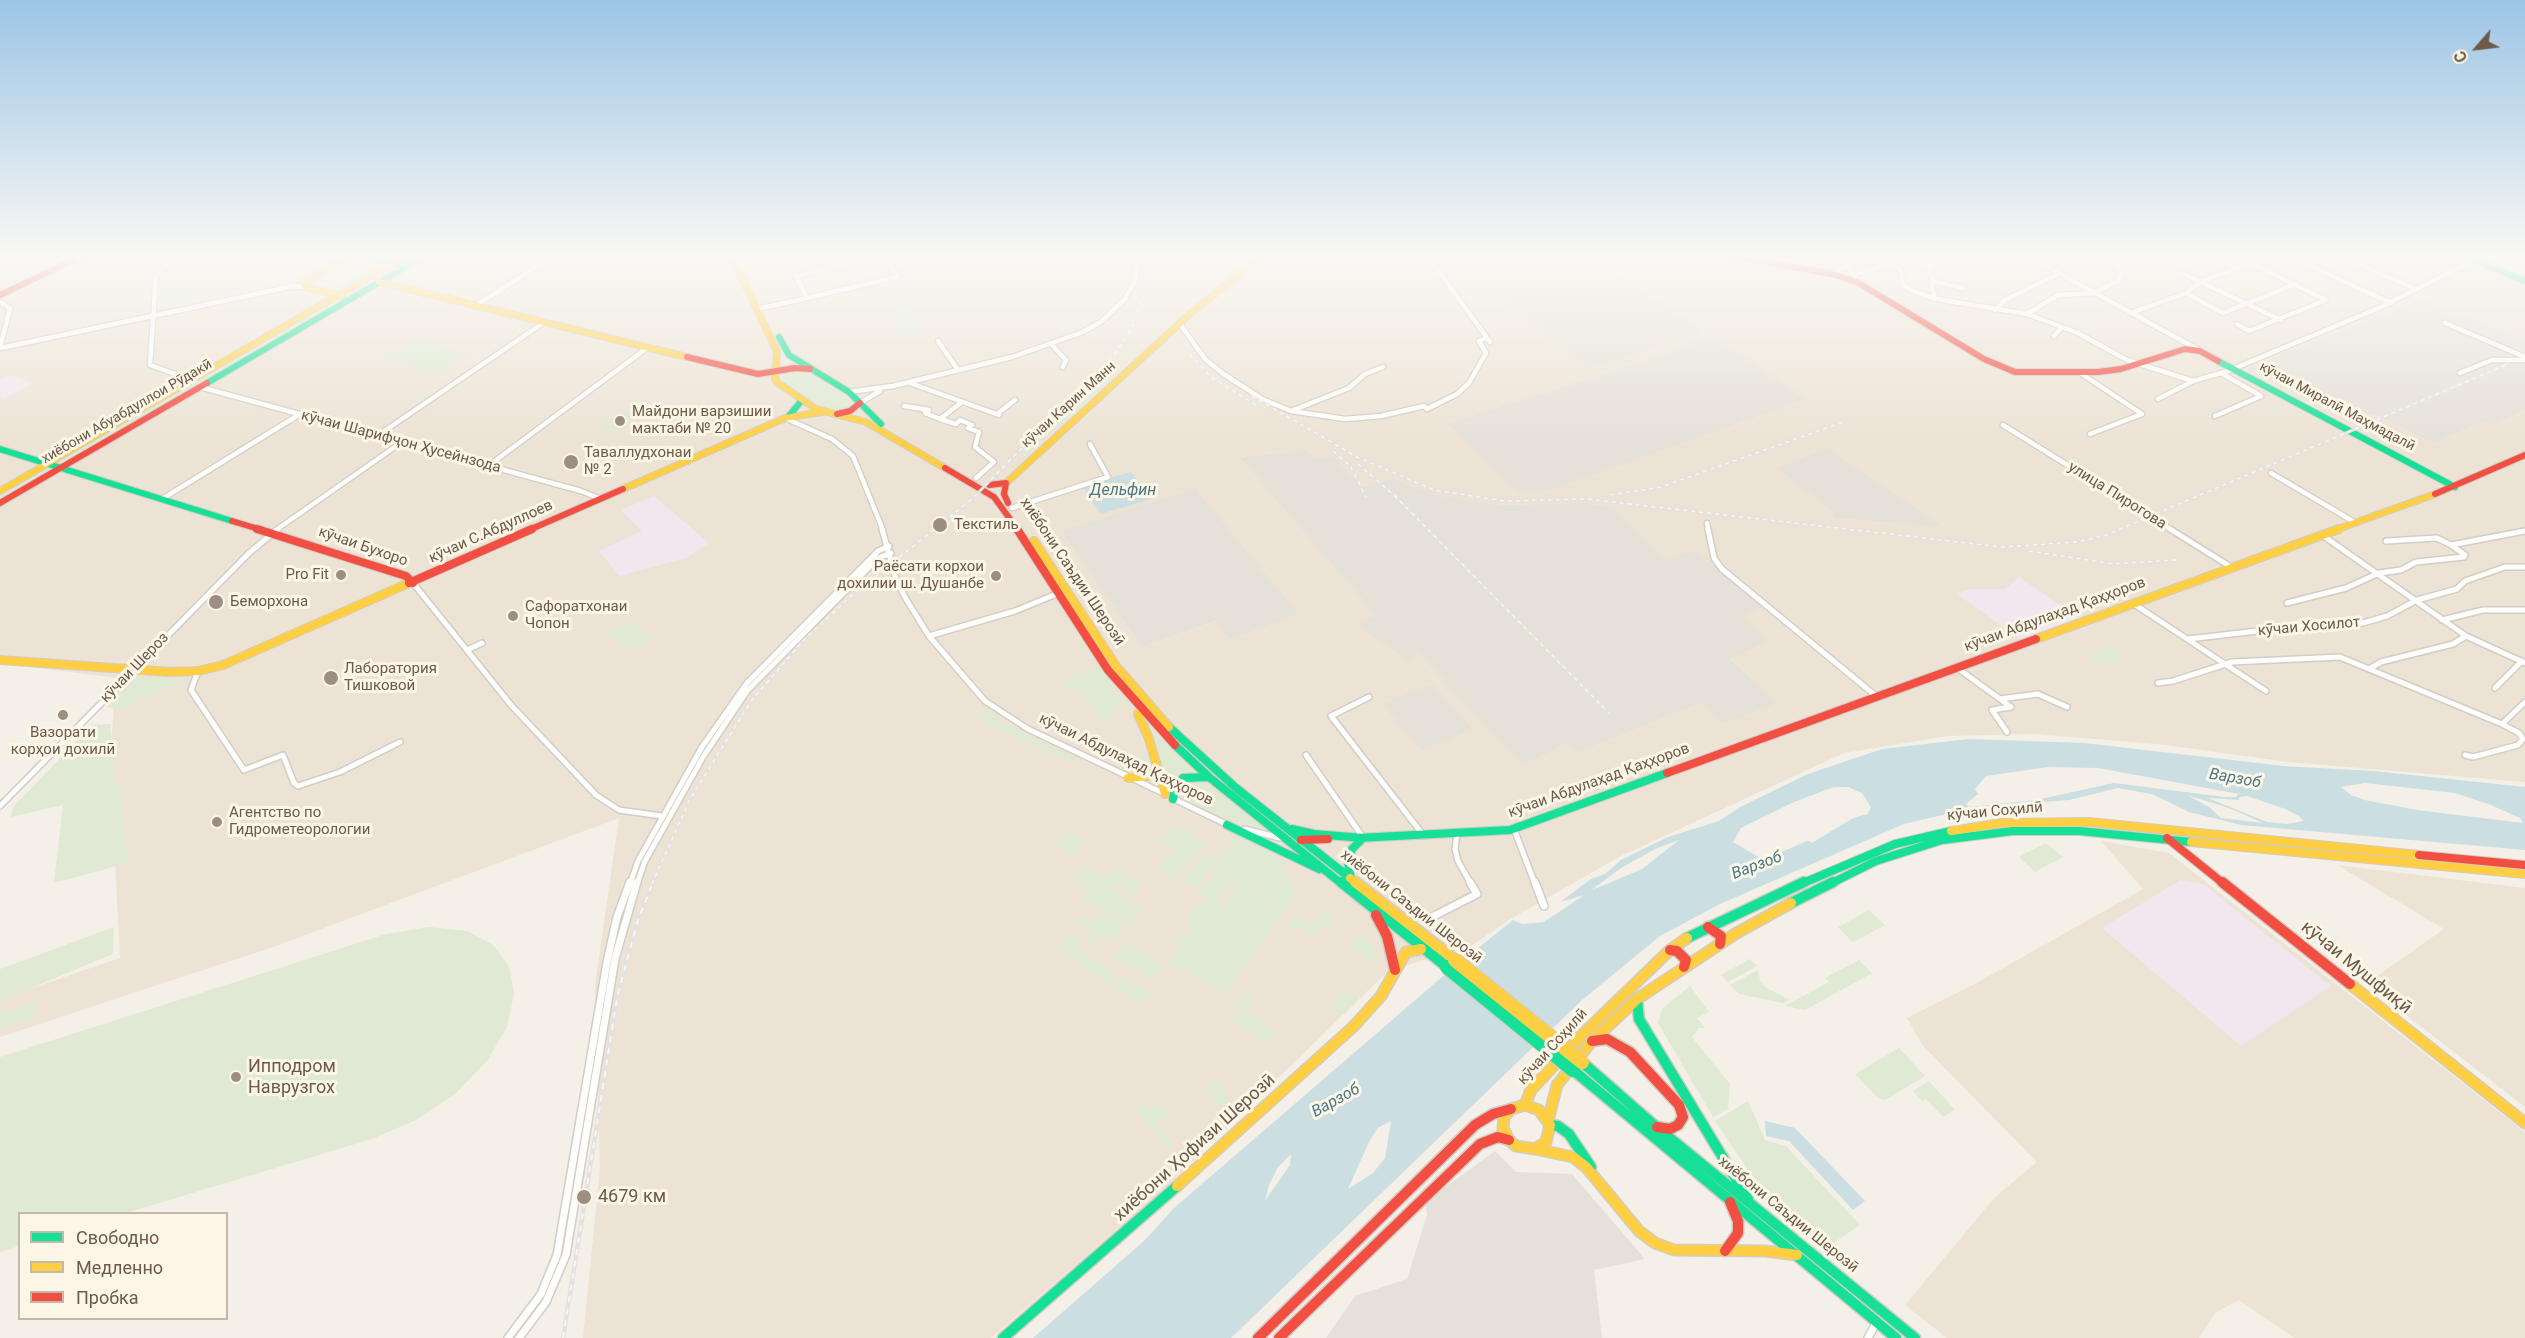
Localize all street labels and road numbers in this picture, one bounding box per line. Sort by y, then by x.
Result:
street label: хиёбони Абуабдуллои Рӯдакӣ [39,356,215,468]
street label: кӯчаи Карин Манн [1018,358,1120,452]
street label: кӯчаи Миралӣ Маҳмадалӣ [2256,359,2418,455]
street label: кӯчаи Шарифҷон Ҳусейнзода [299,407,503,477]
street label: улица Пирогова [2064,459,2170,533]
street label: хиёбони Саъдии Шерозӣ [1016,495,1128,649]
street label: кӯчаи С.Абдуллоев [426,497,556,567]
street label: кӯчаи Бухоро [316,523,410,571]
street label: кӯчаи Абдулаҳад Қаҳҳоров [1962,574,2148,656]
street label: кӯчаи Хосилот [2257,614,2361,640]
street label: кӯчаи Шероз [97,629,173,707]
street label: кӯчаи Абдулаҳад Қаҳҳоров [1036,710,1216,810]
street label: кӯчаи Абдулаҳад Қаҳҳоров [1506,740,1692,822]
street label: кӯчаи Соҳилӣ [1946,799,2044,825]
street label: хиёбони Саъдии Шерозӣ [1337,846,1485,968]
street label: кӯчаи Мушфиқӣ [2296,917,2416,1019]
street label: кӯчаи Соҳилӣ [1514,1005,1592,1089]
street label: хиёбони Ҳофизи Шерозӣ [1110,1070,1280,1226]
street label: хиёбони Саъдии Шерозӣ [1715,1153,1861,1277]

